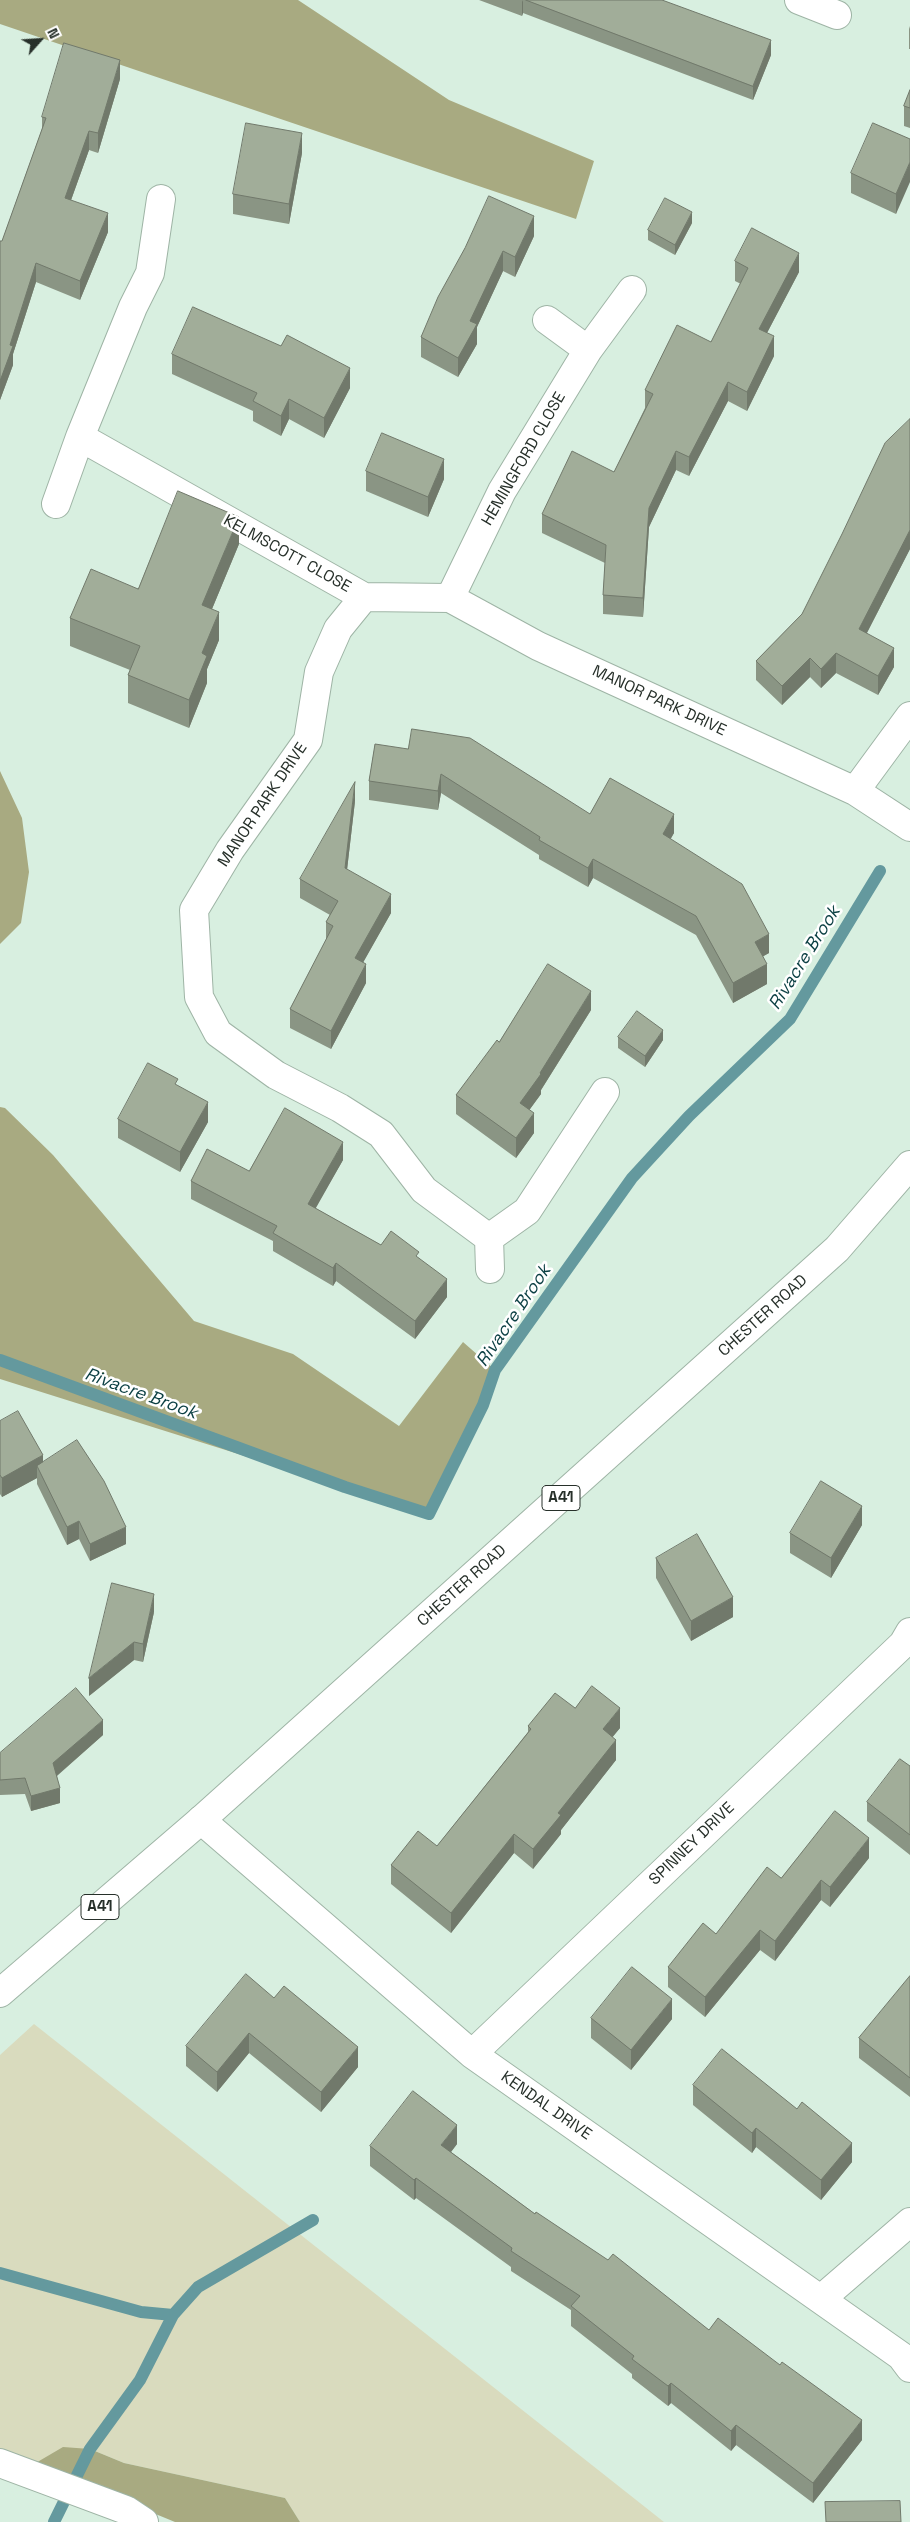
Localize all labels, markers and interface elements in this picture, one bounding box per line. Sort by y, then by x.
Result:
north arrow [15,15,65,65]
text: N [43,25,64,42]
street label: HEMINGFORD CLOSE [478,389,570,529]
street label: KELMSCOTT CLOSE [220,511,354,597]
street label: MANOR PARK DRIVE [589,662,729,740]
street label: MANOR PARK DRIVE [214,739,312,871]
water label: Rivacre Brook [765,902,845,1014]
water label: Rivacre Brook [472,1261,556,1371]
street label: CHESTER ROAD [715,1271,811,1361]
water label: Rivacre Brook [82,1364,200,1424]
road number: A41 [542,1486,580,1510]
street label: CHESTER ROAD [414,1541,510,1631]
street label: SPINNEY DRIVE [645,1799,739,1889]
road number: A41 [81,1894,119,1920]
street label: KENDAL DRIVE [497,2068,595,2144]

